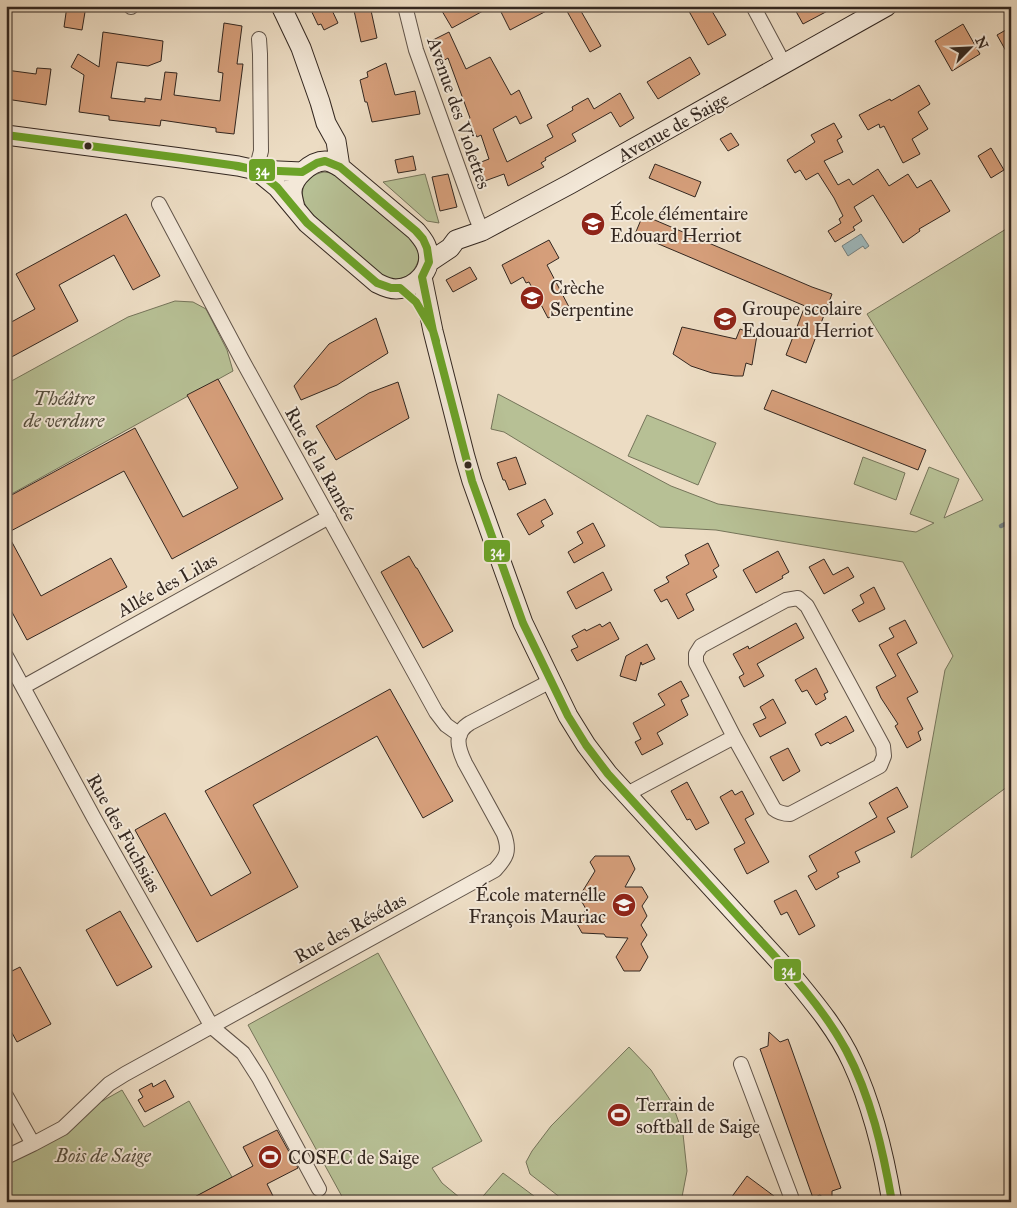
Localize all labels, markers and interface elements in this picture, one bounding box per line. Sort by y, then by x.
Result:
north arrow [944,22,994,72]
street label: Avenue des Violettes [422,33,496,192]
text: N [971,34,992,52]
street label: Avenue de Saige [612,87,733,168]
unlabelled marker [83,141,93,151]
line badge: 34 [248,158,276,182]
text: 34 [255,162,270,180]
place label: École élémentaire Edouard Herriot [610,201,748,247]
school or university icon: École élémentaire Edouard Herriot [580,211,606,237]
place label: Crèche Serpentine [550,276,634,321]
school or university icon: Crèche Serpentine [519,285,545,311]
place label: Groupe scolaire Edouard Herriot [742,297,874,342]
school or university icon: Groupe scolaire Edouard Herriot [712,306,738,332]
park label: Théâtre de verdure [23,387,105,432]
street label: Rue de la Ramée [280,403,362,525]
unlabelled marker [463,460,473,470]
line badge: 34 [483,539,511,563]
text: 34 [490,543,505,561]
street label: Allée des Lilas [112,548,221,622]
street label: Rue des Fuchsias [82,770,166,896]
place label: École maternelle François Mauriac [469,882,606,928]
street label: Rue des Résédas [290,888,410,968]
school or university icon: École maternelle François Mauriac [611,892,637,918]
line badge: 34 [773,958,802,982]
text: 34 [781,962,796,980]
place label: Terrain de softball de Saige [636,1093,760,1139]
sports icon: Terrain de softball de Saige [606,1102,632,1128]
park label: Bois de Saige [54,1144,152,1167]
sports icon: COSEC de Saige [257,1144,283,1170]
place label: COSEC de Saige [288,1146,420,1170]

